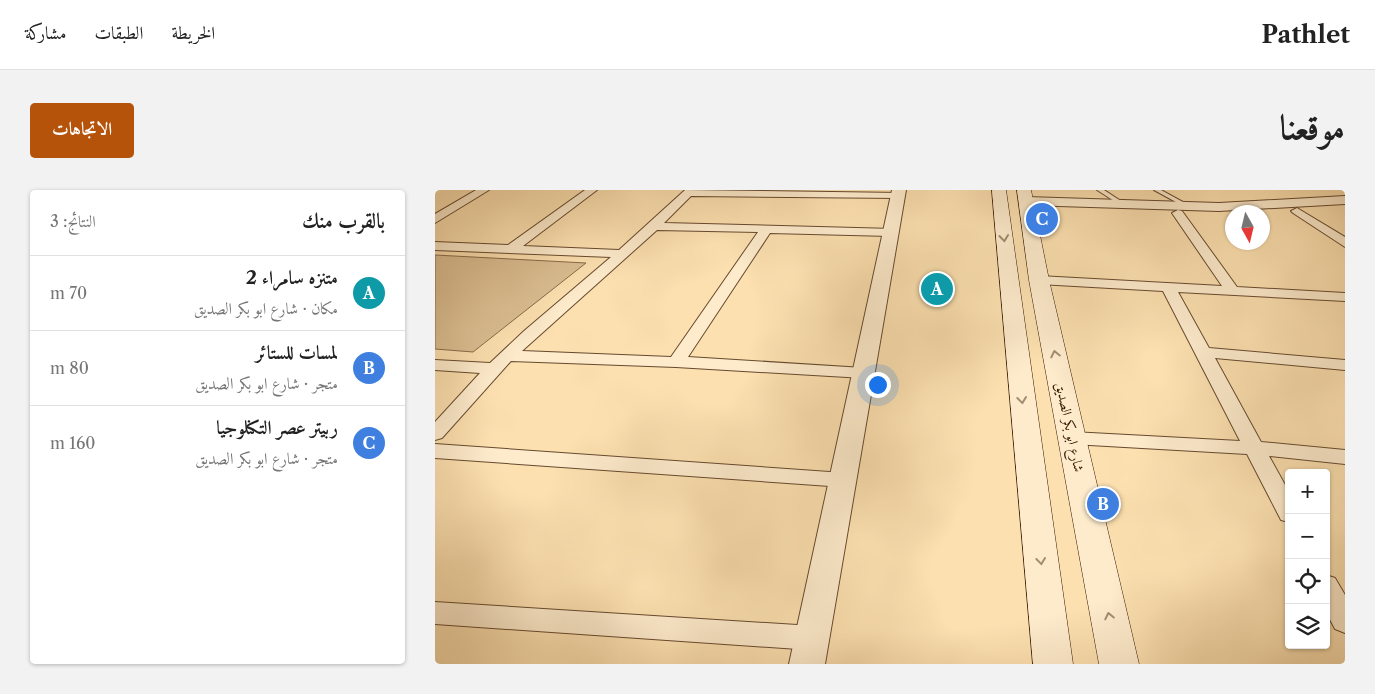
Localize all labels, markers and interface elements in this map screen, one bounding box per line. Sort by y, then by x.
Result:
text: Pathlet [1262,20,1350,49]
text: مشاركة [25,22,66,44]
text: الطبقات [94,22,143,44]
text: الخريطة [171,22,215,44]
button: الاتجاهات [30,103,134,158]
text: موقعنا [1280,105,1345,148]
pin: C [1026,200,1058,238]
north arrow [1225,205,1270,250]
text: بالقرب منك [302,208,385,233]
text: النتائج: 3 [50,211,96,231]
one-way arrow [998,235,1009,243]
text: متنزه سامراء 2 [246,266,338,289]
pin: A [921,270,953,308]
text: 70 m [50,283,87,303]
text: A [363,283,375,303]
text: مكان · شارع ابو بكر الصديق [194,298,338,318]
text: لمسات للستائر [256,341,338,364]
one-way arrow [1050,350,1060,359]
text: 80 m [50,358,89,378]
text: B [363,358,375,378]
your location [865,372,891,398]
text: متجر · شارع ابو بكر الصديق [195,373,338,393]
street label: شارع ابو بكر الصديق [1049,380,1088,474]
one-way arrow [1016,396,1027,404]
text: ربيتر عصر التكنلوجيا [216,416,338,439]
text: 160 m [50,433,95,453]
text: C [363,433,375,453]
text: متجر · شارع ابو بكر الصديق [195,448,338,468]
map controls [1285,469,1330,649]
button: + [1285,469,1330,514]
pin: B [1087,485,1119,523]
button: − [1285,514,1330,559]
one-way arrow [1035,558,1046,566]
button: locate [1285,559,1330,604]
button: layers [1285,604,1330,649]
one-way arrow [1104,612,1115,621]

